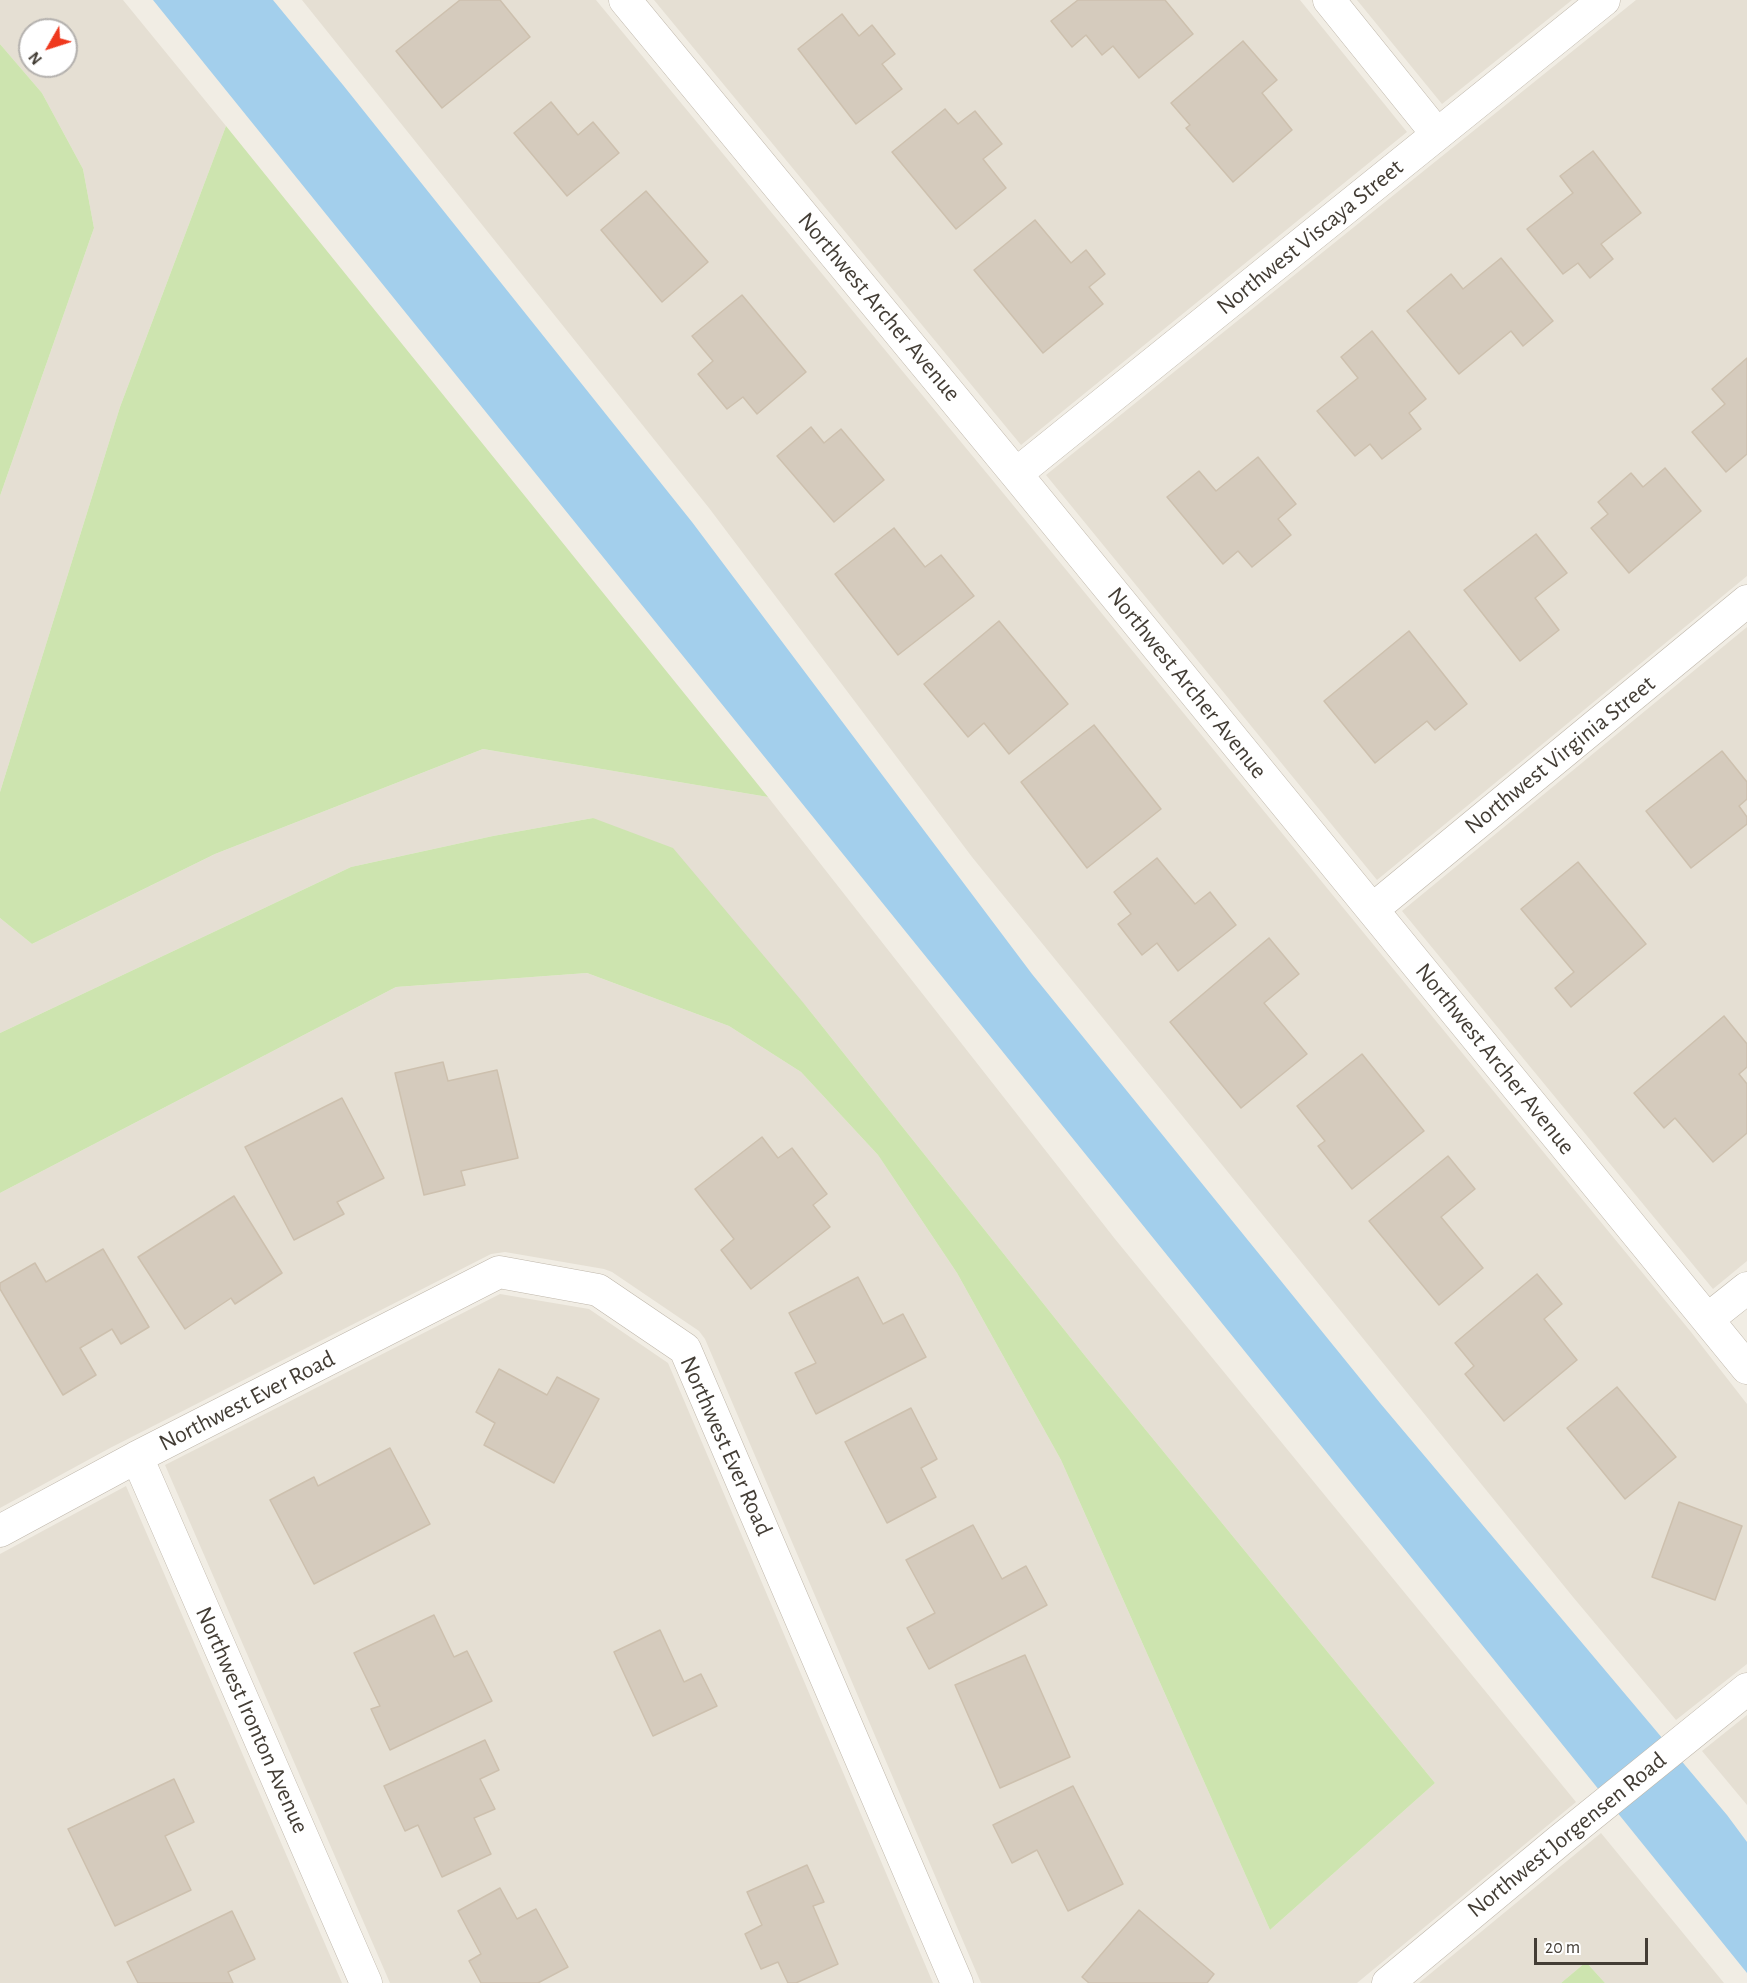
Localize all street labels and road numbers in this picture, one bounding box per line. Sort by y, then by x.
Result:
street label: Northwest Viscaya Street [1211,153,1409,321]
street label: Northwest Archer Avenue [791,207,967,407]
street label: Northwest Archer Avenue [1101,581,1273,785]
street label: Northwest Virginia Street [1459,669,1661,841]
street label: Northwest Archer Avenue [1409,957,1581,1161]
street label: Northwest Ever Road [154,1344,340,1458]
street label: Northwest Ever Road [674,1352,778,1540]
street label: Northwest Ironton Avenue [189,1602,315,1838]
street label: Northwest Jorgensen Road [1462,1746,1672,1924]

